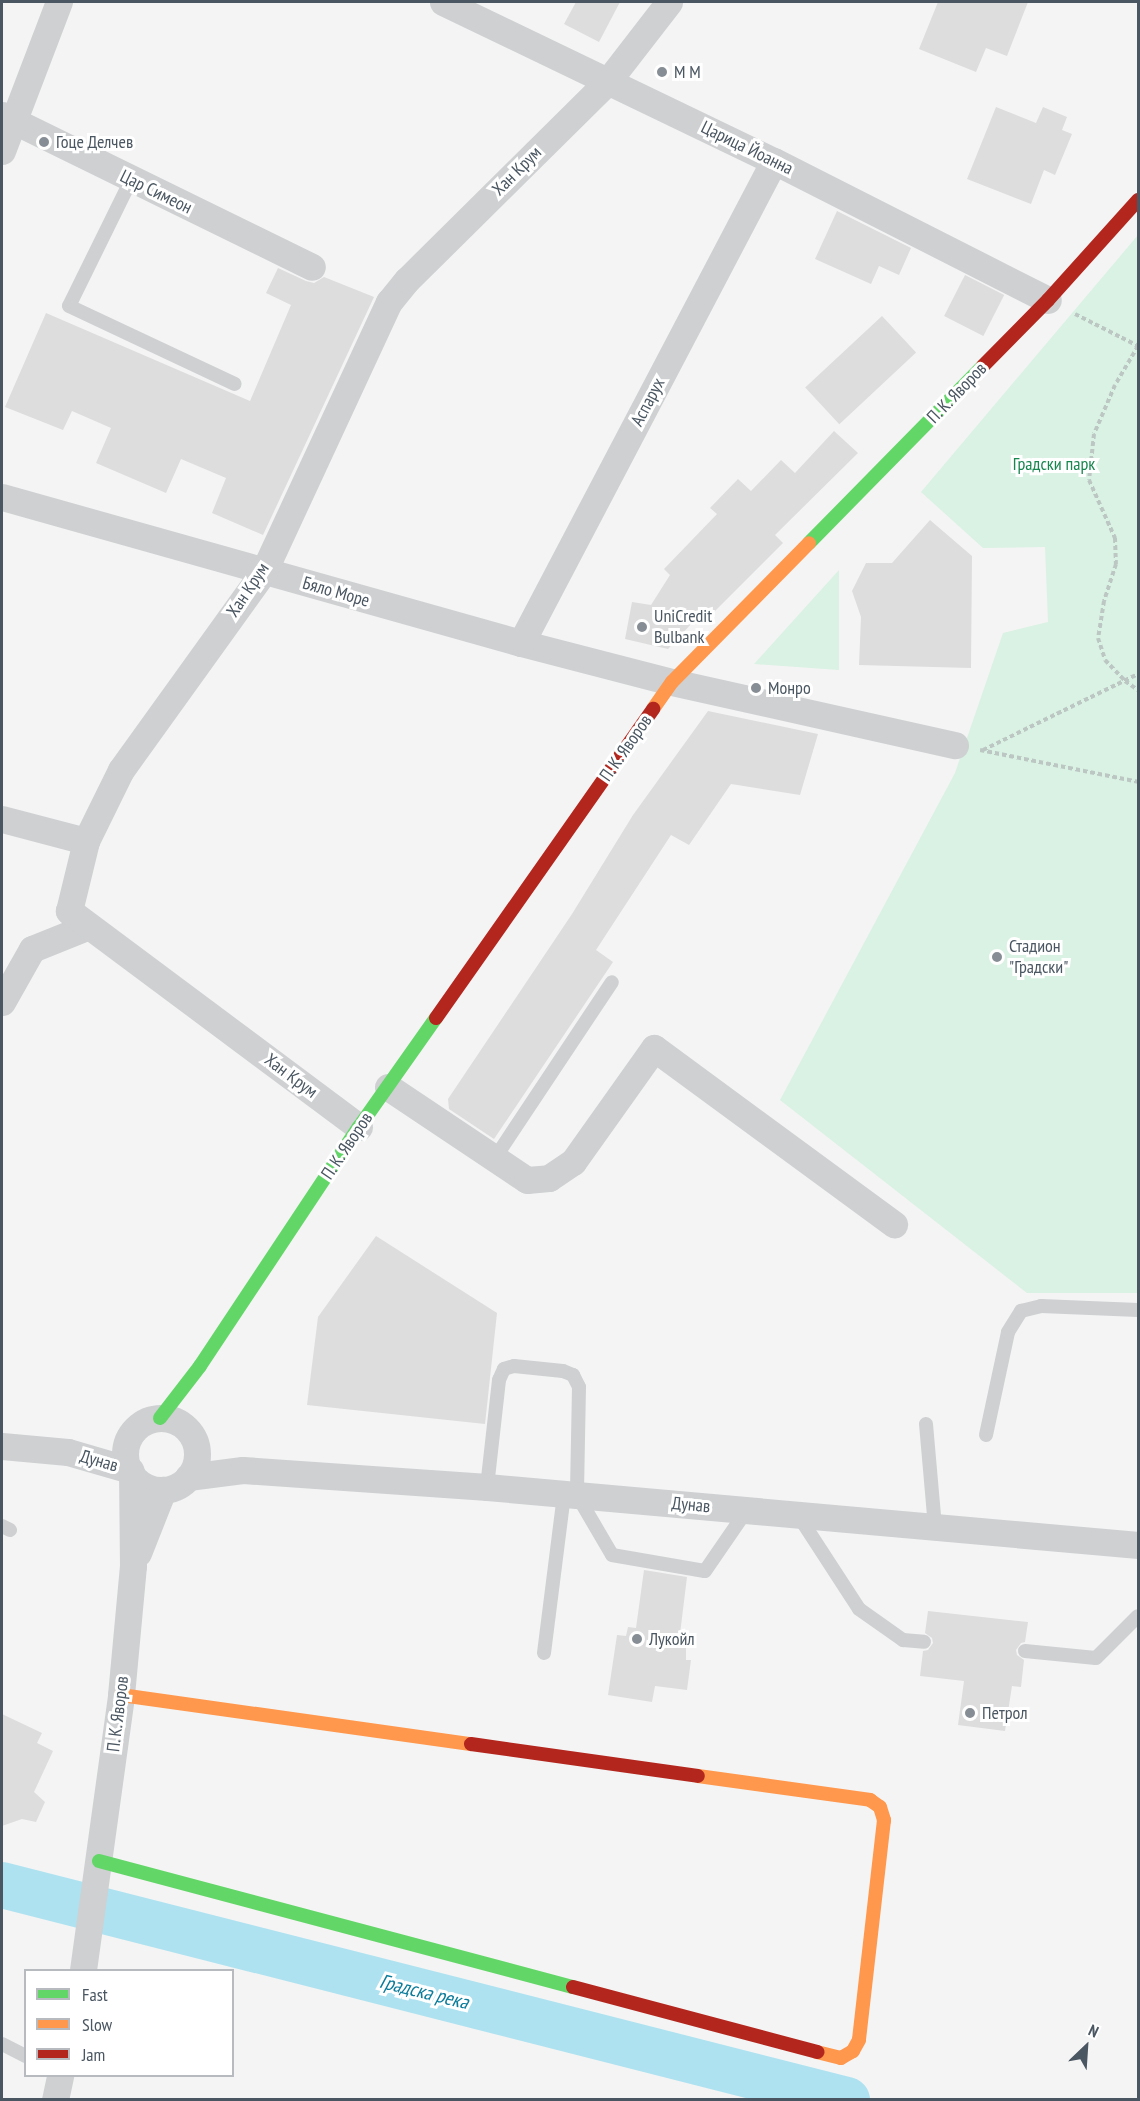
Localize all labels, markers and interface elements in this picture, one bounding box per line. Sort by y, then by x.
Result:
place label: M M [674,61,701,83]
marker: M M [655,65,669,79]
street label: Царица Йоанна [698,117,796,179]
place label: Гоце Делчев [56,131,134,153]
marker: Гоце Делчев [37,135,51,149]
street label: Хан Крум [488,142,546,200]
street label: Цар Симеон [117,165,195,219]
street label: П. К. Яворов [922,357,992,429]
street label: Аспарух [626,374,670,430]
park label: Градски парк [1013,453,1095,475]
street label: Хан Крум [222,559,274,621]
street label: Бяло Море [300,572,372,612]
place label: UniCredit Bulbank [654,606,712,648]
marker: UniCredit Bulbank [635,620,649,634]
place label: Монро [768,677,811,699]
marker: Монро [749,681,763,695]
street label: П. К. Яворов [595,710,657,786]
place label: Стадион "Градски" [1009,936,1068,978]
marker: Стадион "Градски" [990,950,1004,964]
street label: Хан Крум [260,1049,322,1103]
street label: П. К. Яворов [316,1107,378,1185]
street label: Дунав [78,1445,120,1477]
street label: Дунав [671,1493,711,1517]
place label: Лукойл [649,1628,695,1650]
marker: Лукойл [630,1632,644,1646]
street label: П. К. Яворов [102,1674,134,1754]
place label: Петрол [982,1702,1028,1724]
marker: Петрол [963,1706,977,1720]
legend [24,1969,234,2077]
water label: Градска река [377,1969,471,2015]
text: Fast [82,1983,108,2006]
text: Slow [82,2013,112,2036]
north arrow [1056,2017,1116,2077]
text: N [1085,2020,1102,2042]
text: Jam [82,2043,105,2066]

